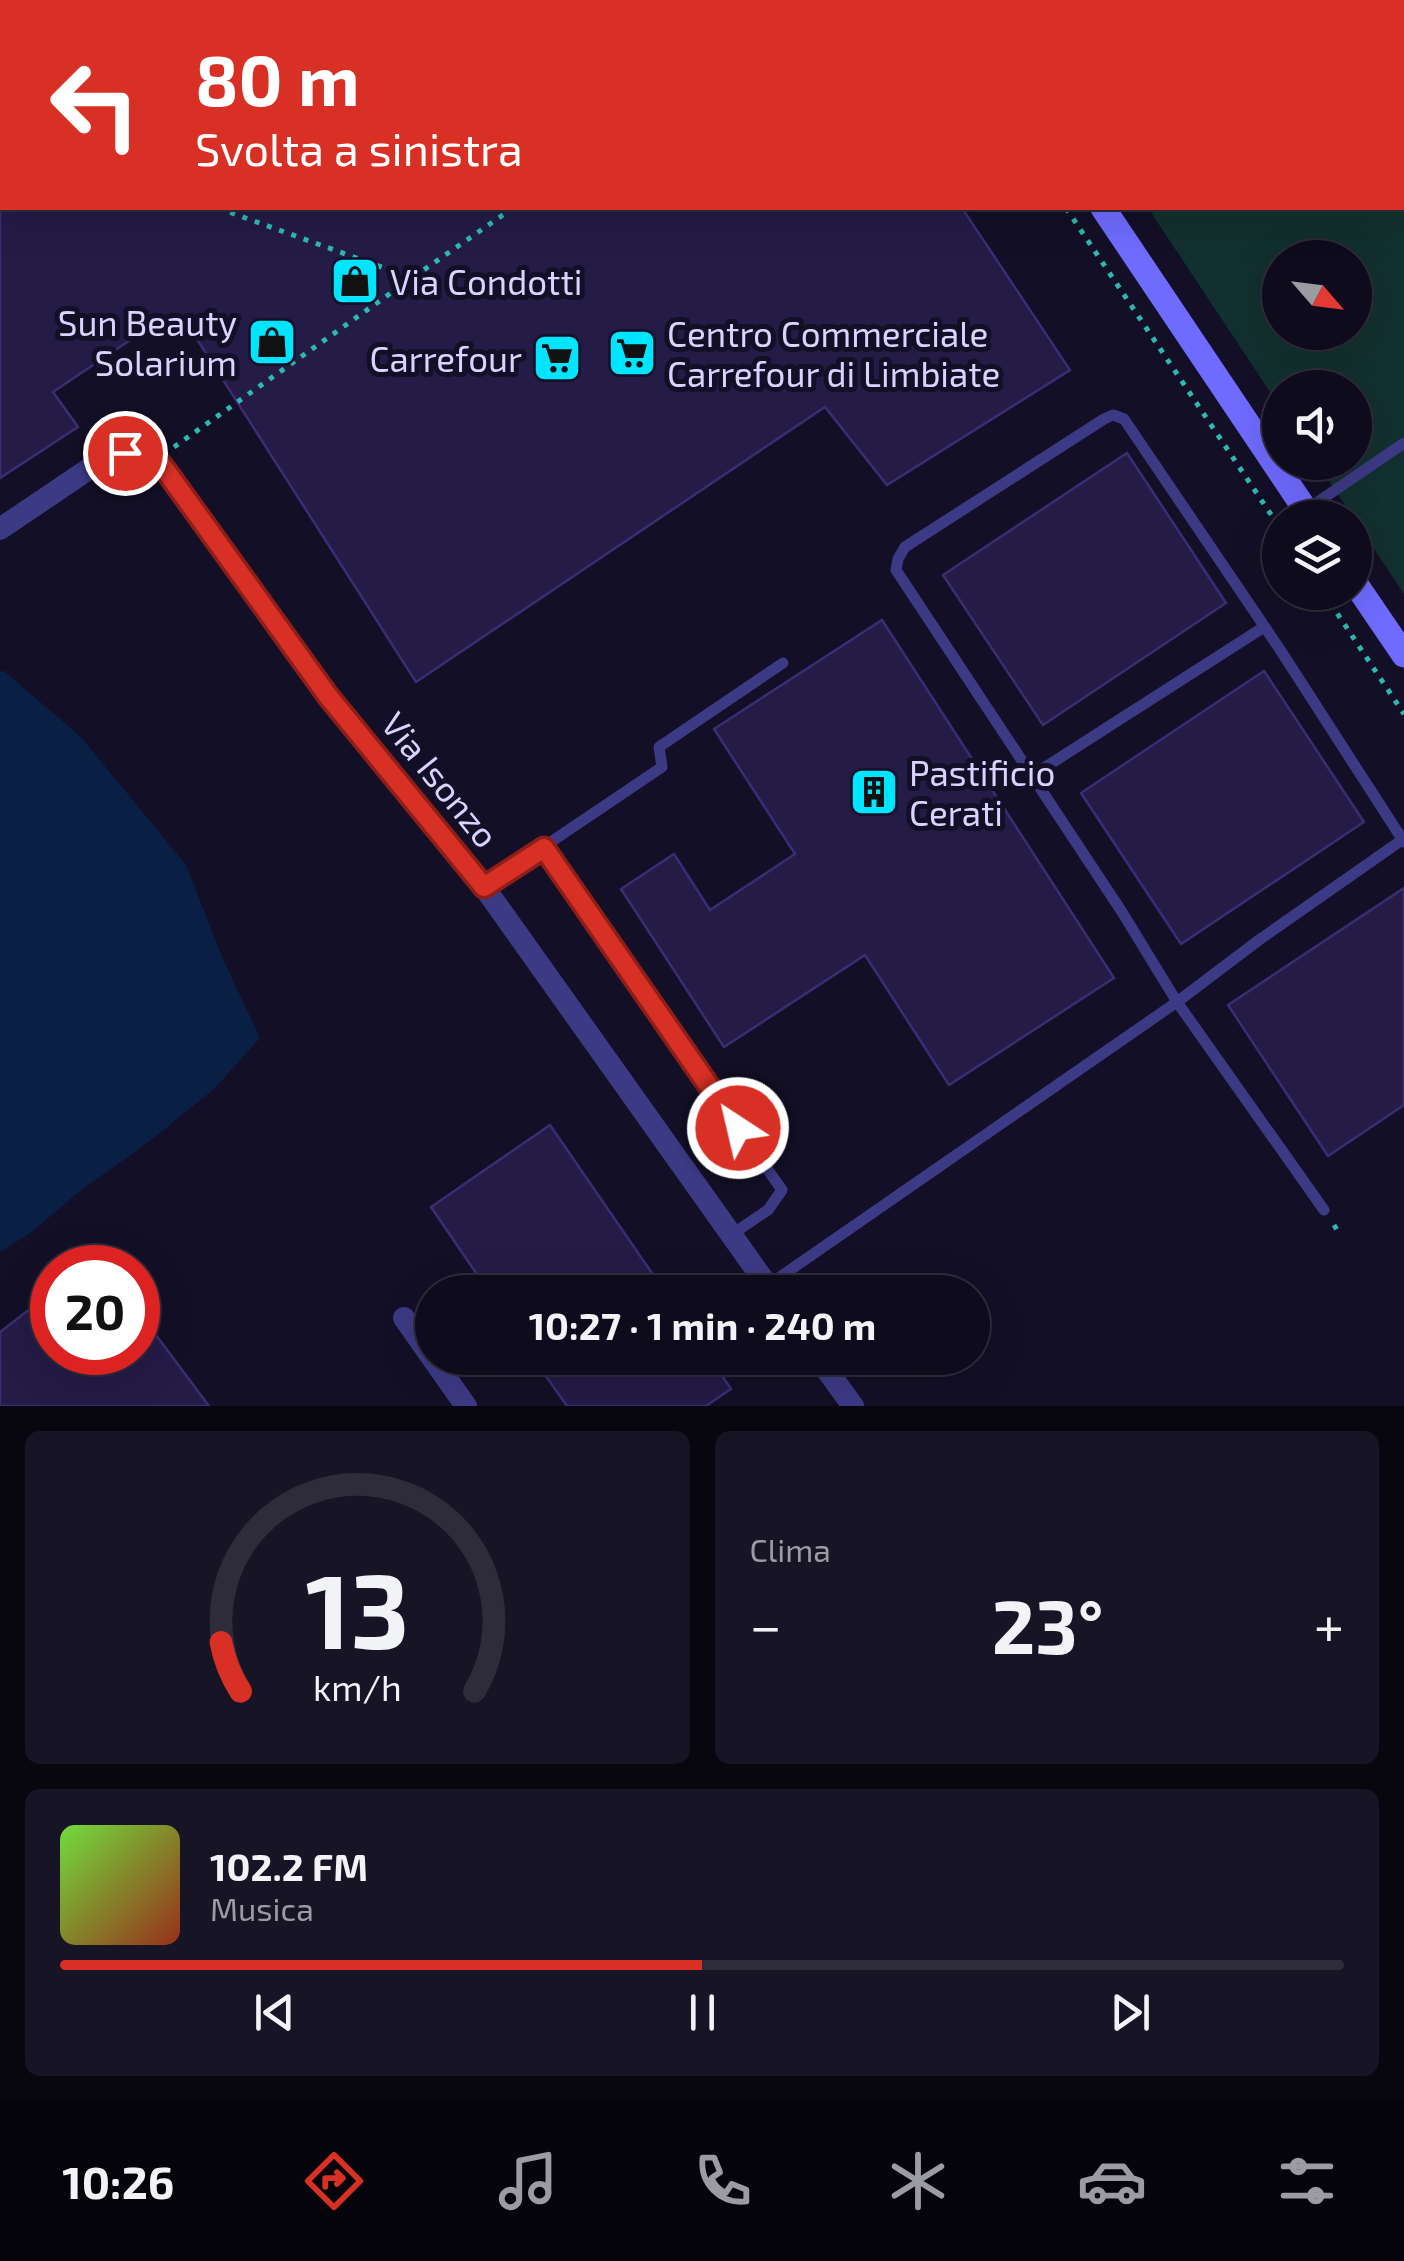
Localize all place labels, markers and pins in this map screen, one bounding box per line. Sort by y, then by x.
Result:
shop icon: Via Condotti [329,255,381,307]
place label: Via Condotti [390,260,582,302]
place label: Sun Beauty Solarium [58,301,237,383]
place label: Centro Commerciale Carrefour di Limbiate [667,312,1000,394]
shop icon: Sun Beauty Solarium [246,316,298,368]
supermarket icon: Centro Commerciale Carrefour di Limbiate [606,327,658,379]
supermarket icon: Carrefour [531,332,583,384]
place label: Carrefour [370,337,522,379]
pin [83,411,168,496]
place label: Pastificio Cerati [909,751,1055,833]
building icon: Pastificio Cerati [848,766,900,818]

